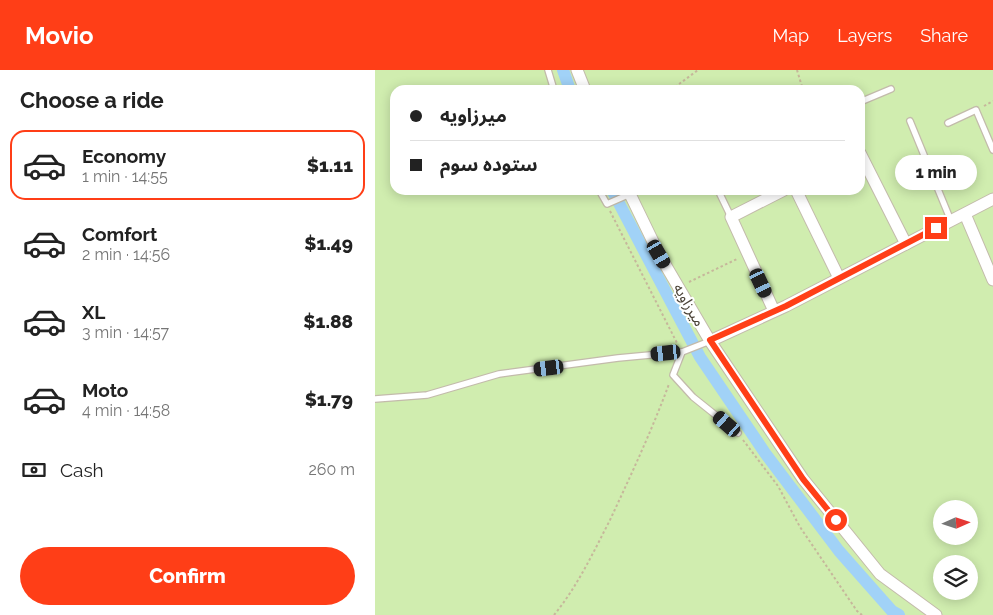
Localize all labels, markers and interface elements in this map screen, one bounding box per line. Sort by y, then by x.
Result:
text: Movio [25,21,94,50]
text: Map [773,25,809,46]
text: Layers [837,25,892,46]
text: Share [920,25,968,46]
text: Choose a ride [20,87,164,113]
text: میرزاویه [440,104,507,126]
icon: car [22,143,67,188]
text: Economy [82,145,166,167]
text: ستوده سوم [440,153,538,175]
text: $1.11 [307,154,353,176]
callout: 1 min [895,156,977,190]
text: 1 min [915,163,957,182]
text: 1 min · 14:55 [82,167,168,186]
route end [925,217,947,239]
icon: car [22,221,67,266]
text: Comfort [82,223,157,245]
text: $1.49 [304,232,353,254]
car [645,237,672,271]
text: 2 min · 14:56 [82,245,170,264]
car [747,266,774,300]
street label: میرزاویه [670,280,708,330]
icon: car [22,299,67,344]
text: XL [82,301,105,323]
text: $1.88 [303,310,353,332]
text: 3 min · 14:57 [82,323,169,342]
car [650,344,681,362]
car [533,359,564,377]
icon: car [22,377,67,422]
text: Moto [82,379,128,401]
text: $1.79 [305,388,353,410]
text: 4 min · 14:58 [82,401,170,420]
car [710,408,743,440]
icon: cash [20,456,48,484]
text: Cash [60,459,104,481]
text: 260 m [308,460,355,479]
north arrow [933,500,977,545]
map controls [933,500,978,600]
route start [825,509,847,531]
button: Confirm [20,547,355,605]
button: layers [933,555,978,600]

